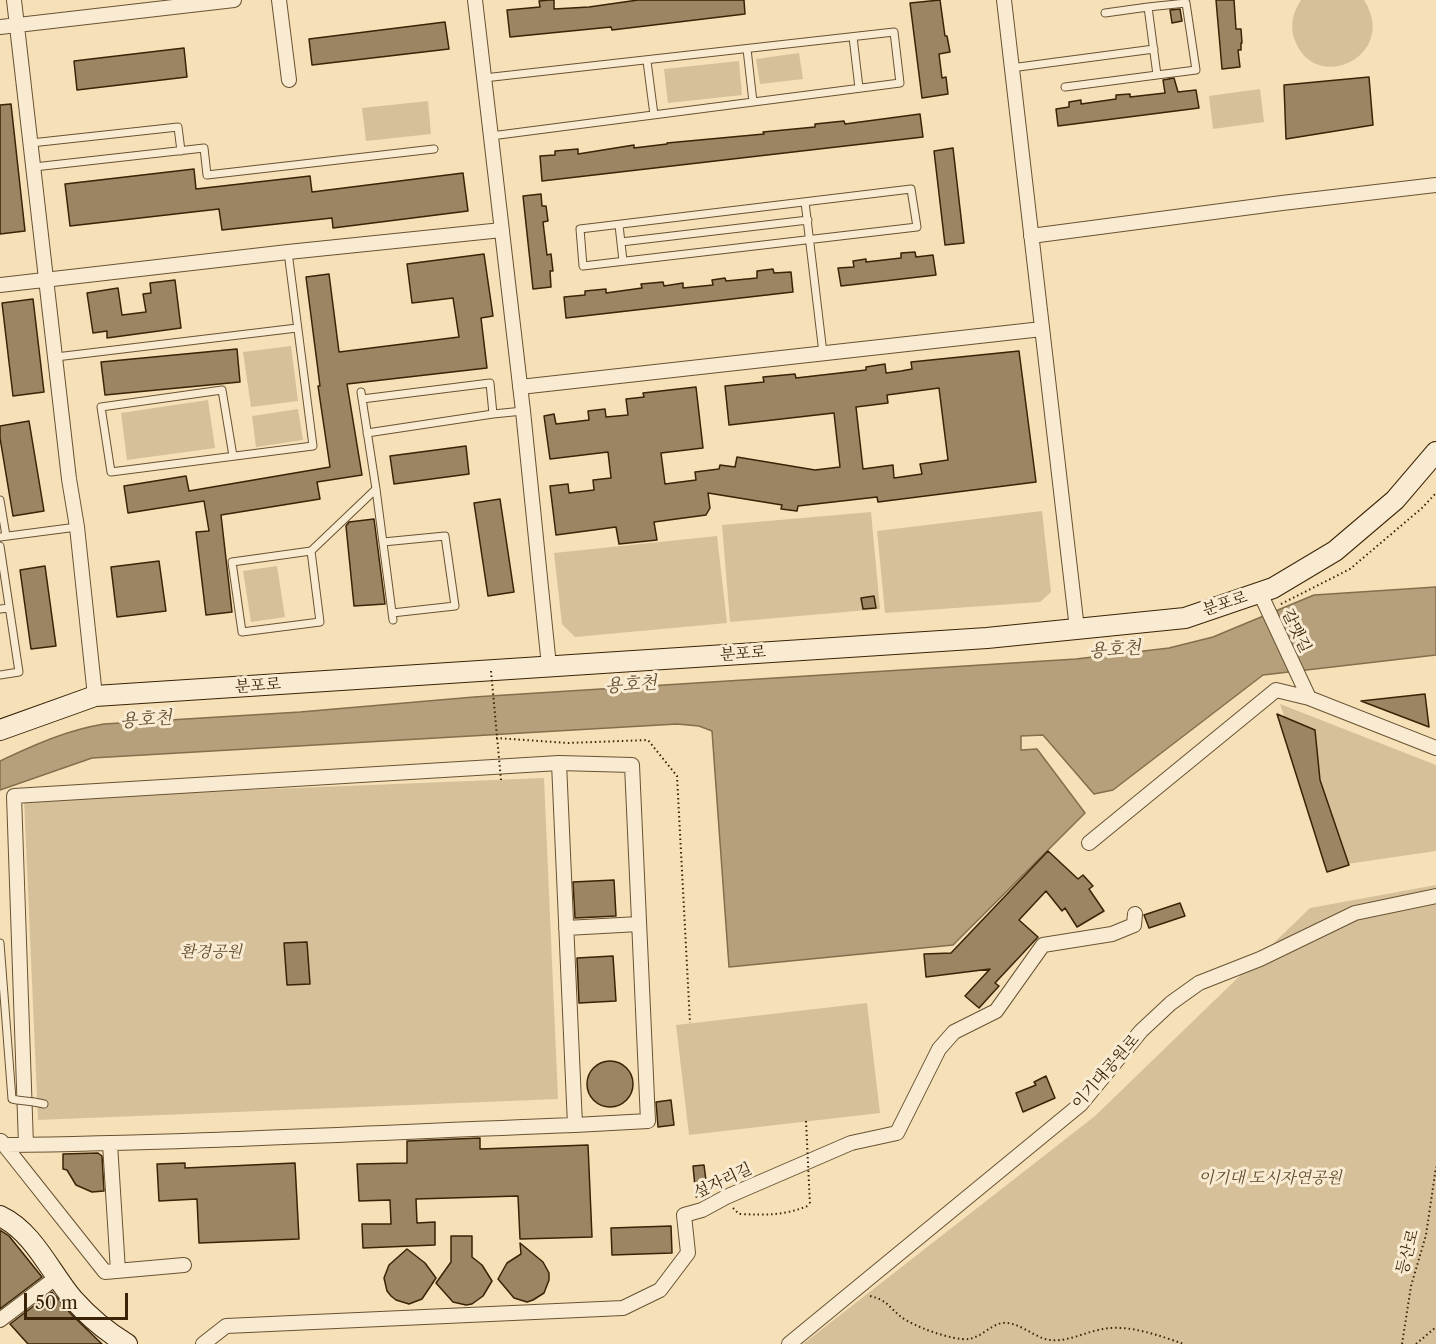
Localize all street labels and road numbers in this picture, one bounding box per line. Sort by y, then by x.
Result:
street label: 분포로 [1200,588,1250,620]
street label: 갈맷길 [1277,606,1315,656]
street label: 분포로 [719,643,767,665]
street label: 분포로 [234,675,282,697]
street label: 이기대공원로 [1068,1031,1144,1113]
street label: 섶자리길 [691,1159,755,1203]
street label: 등산로 [1393,1227,1423,1277]

